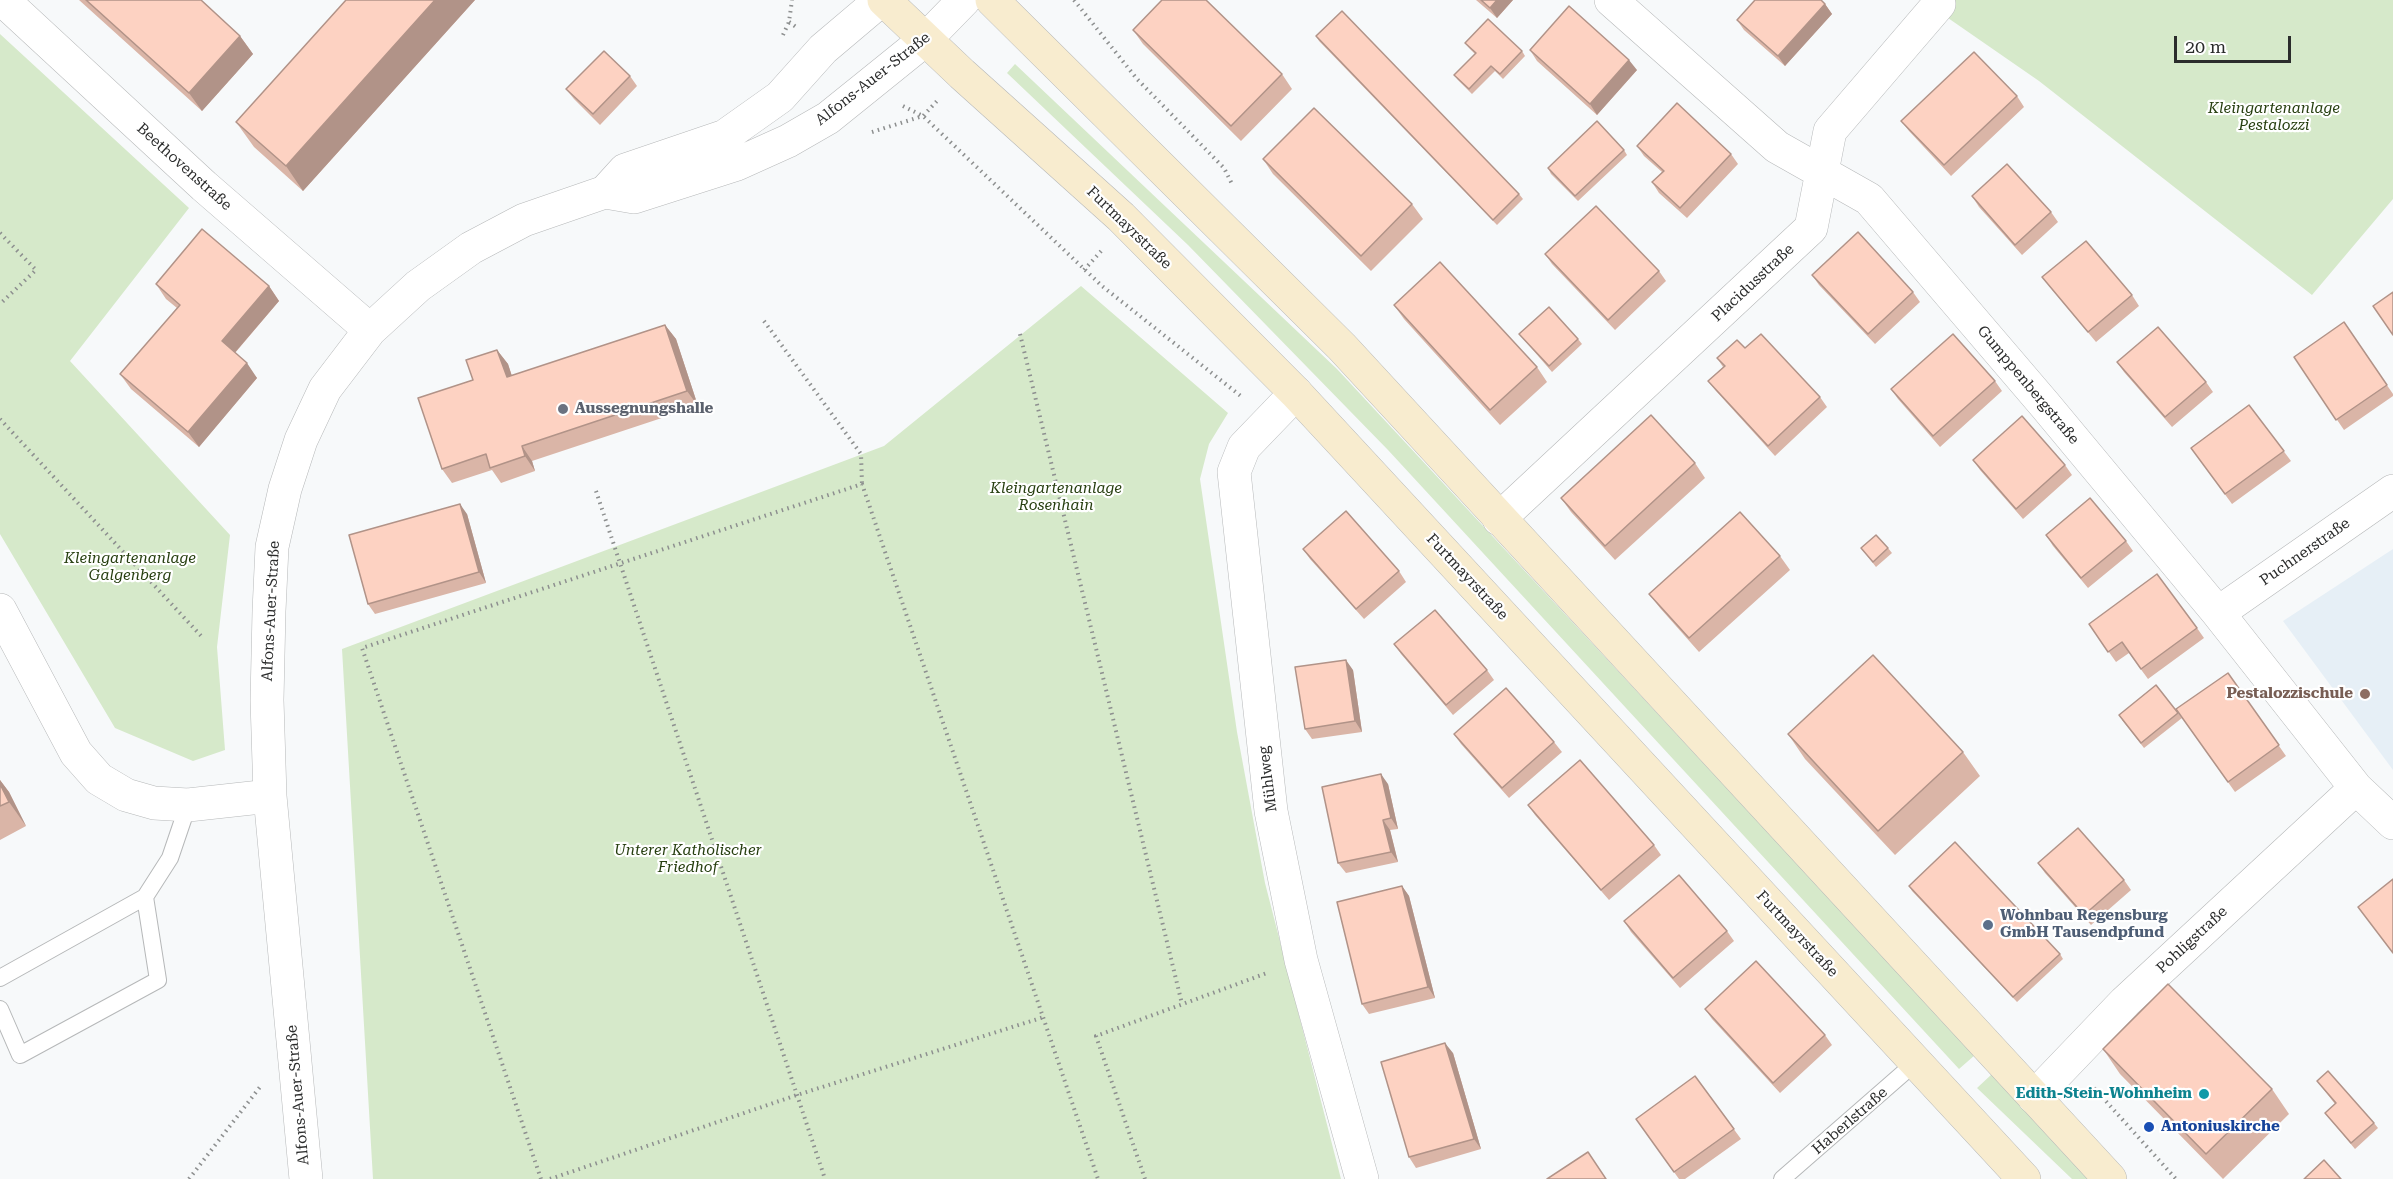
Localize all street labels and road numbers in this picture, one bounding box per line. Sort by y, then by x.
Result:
street label: Alfons-Auer-Straße [812,29,934,129]
street label: Beethovenstraße [133,120,235,214]
street label: Furtmayrstraße [1083,183,1175,273]
street label: Placidusstraße [1708,240,1798,326]
street label: Gumppenbergstraße [1973,322,2083,448]
street label: Puchnerstraße [2257,514,2353,590]
street label: Furtmayrstraße [1422,530,1512,624]
street label: Alfons-Auer-Straße [258,540,284,682]
street label: Mühlweg [1255,745,1281,813]
street label: Furtmayrstraße [1752,887,1842,981]
street label: Pohligstraße [2153,903,2231,977]
street label: Alfons-Auer-Straße [283,1024,313,1166]
street label: Haberlstraße [1809,1083,1891,1159]

